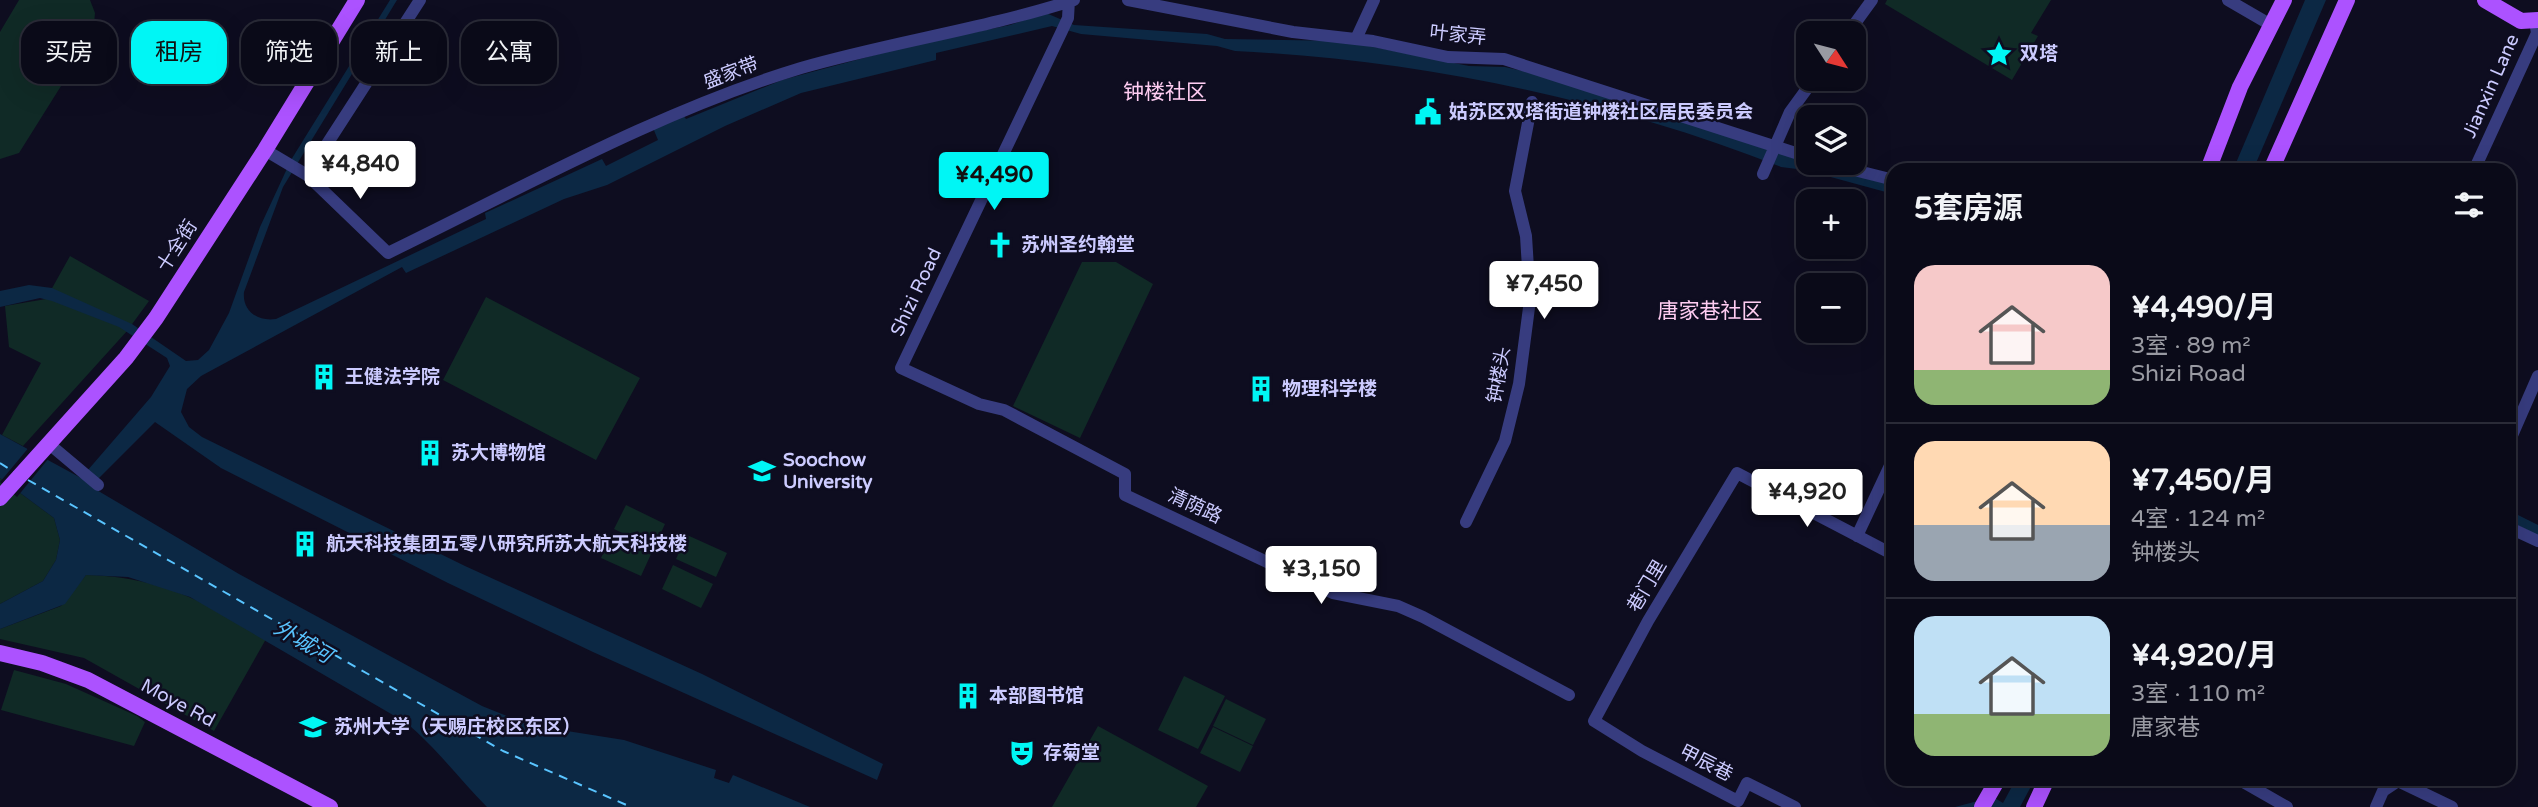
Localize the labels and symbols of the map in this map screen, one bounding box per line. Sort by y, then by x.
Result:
street label: 叶家弄 [1428,21,1488,49]
north arrow [1796,21,1866,91]
street label: Jianxin Lane [2458,31,2524,141]
place icon: 双塔 [1984,39,2014,69]
place label: 双塔 [2020,43,2058,65]
street label: 盛家带 [700,53,762,93]
district label: 钟楼社区 [1123,80,1207,105]
public building icon: 姑苏区双塔街道钟楼社区居民委员会 [1413,97,1443,127]
place label: 姑苏区双塔街道钟楼社区居民委员会 [1449,101,1753,123]
pin: ¥4,840 [303,142,417,201]
pin: ¥4,490 [937,152,1051,212]
street label: 十全街 [152,216,202,276]
church icon: 苏州圣约翰堂 [985,230,1015,260]
place label: 苏州圣约翰堂 [1021,234,1135,256]
street label: Shizi Road [886,244,946,340]
pin: ¥7,450 [1487,262,1601,321]
district label: 唐家巷社区 [1658,299,1763,324]
street label: 钟楼头 [1483,345,1515,405]
building icon: 王健法学院 [309,362,339,392]
place label: 王健法学院 [345,366,440,388]
building icon: 物理科学楼 [1246,374,1276,404]
place label: 物理科学楼 [1282,378,1377,400]
building icon: 苏大博物馆 [415,438,445,468]
place label: 苏大博物馆 [451,442,546,464]
place label: Soochow University [783,449,873,494]
school or university icon: Soochow University [747,456,777,486]
pin: ¥4,920 [1750,470,1864,529]
street label: 清荫路 [1165,484,1225,528]
building icon: 航天科技集团五零八研究所苏大航天科技楼 [290,529,320,559]
place label: 航天科技集团五零八研究所苏大航天科技楼 [326,533,687,555]
pin: ¥3,150 [1264,546,1378,606]
street label: 巷门里 [1623,556,1671,616]
water label: 外城河 [269,615,340,671]
street label: Moye Rd [137,674,219,732]
building icon: 本部图书馆 [953,681,983,711]
place label: 本部图书馆 [989,685,1084,707]
school or university icon: 苏州大学（天赐庄校区东区） [298,712,328,742]
place label: 苏州大学（天赐庄校区东区） [334,716,581,738]
theatre icon: 存菊堂 [1007,738,1037,768]
street label: 甲辰巷 [1676,740,1736,786]
place label: 存菊堂 [1043,742,1100,764]

